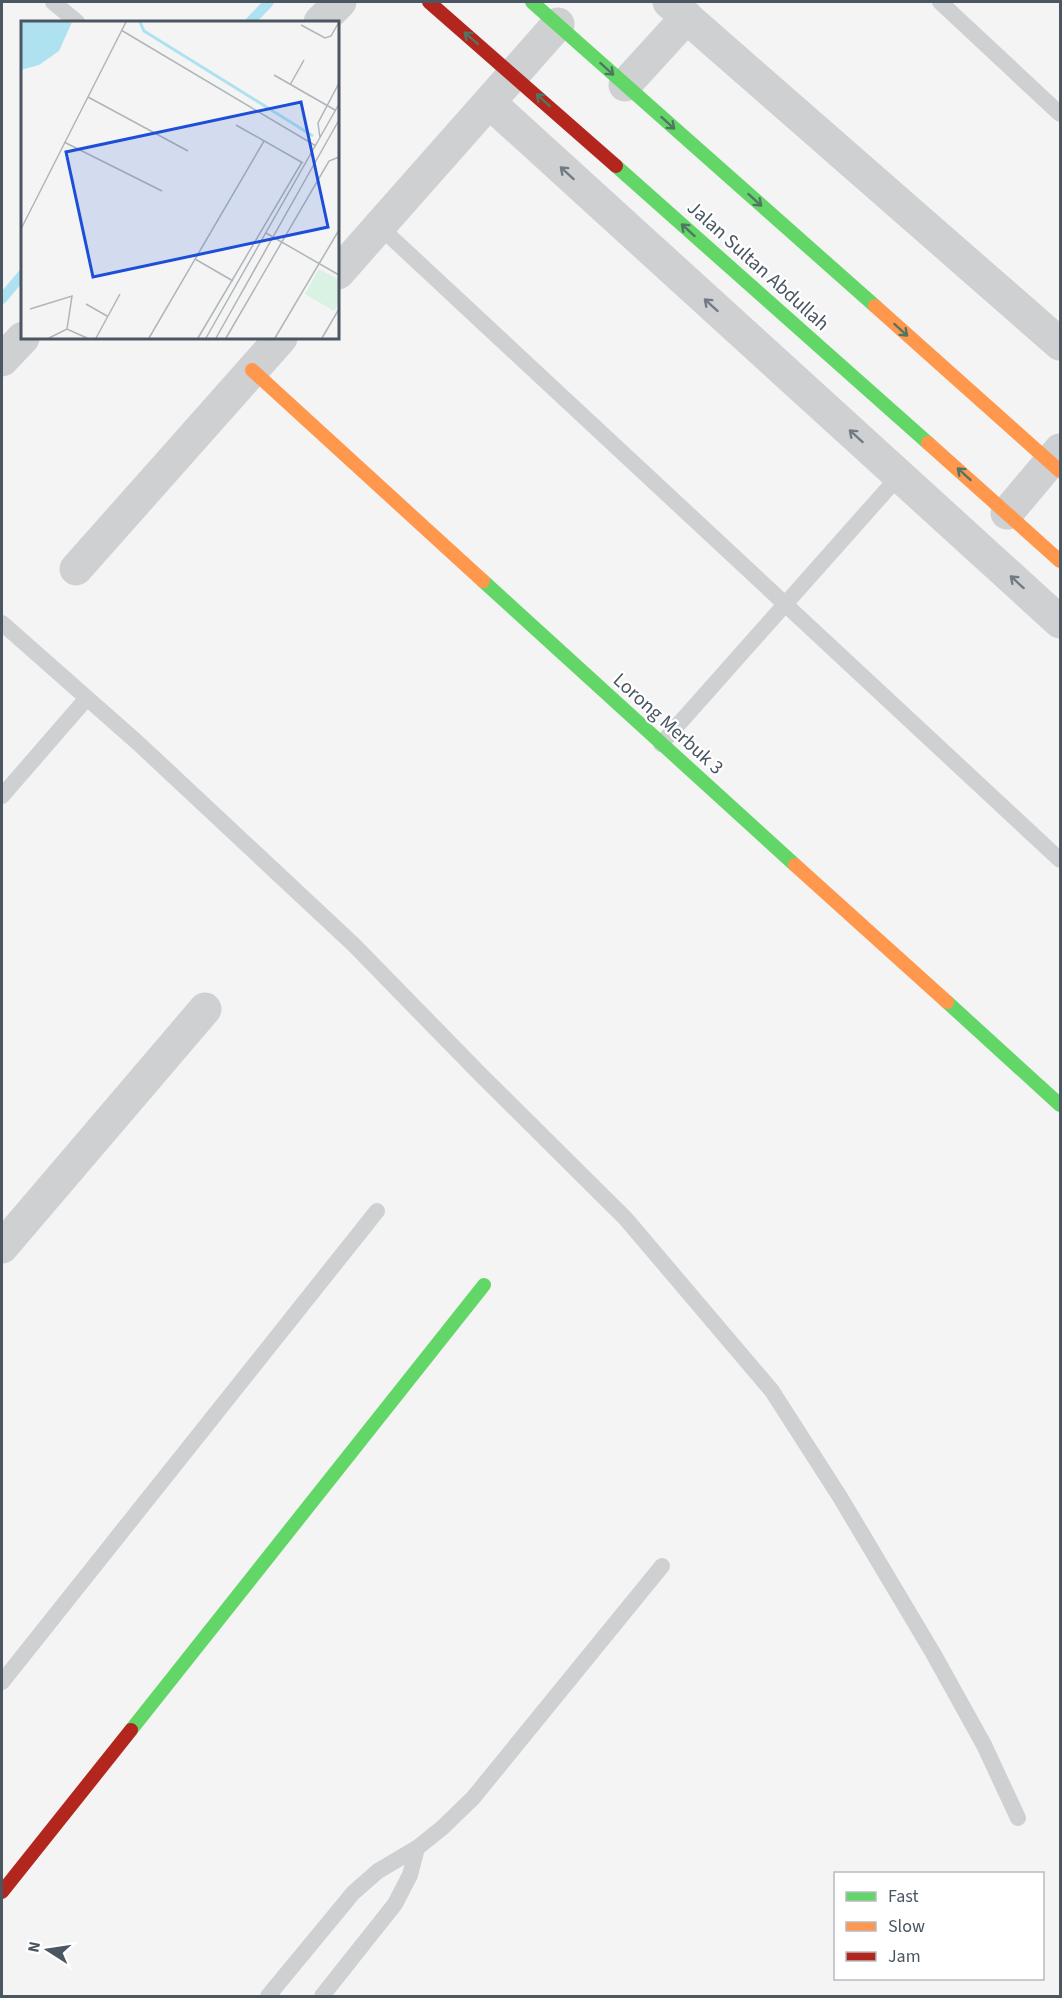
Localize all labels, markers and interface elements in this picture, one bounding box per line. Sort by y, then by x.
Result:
inset map [21,21,339,339]
one-way arrow [463,31,479,44]
one-way arrow [599,62,614,76]
one-way arrow [535,93,550,107]
one-way arrow [660,116,675,130]
one-way arrow [560,166,575,180]
one-way arrow [747,193,762,207]
street label: Jalan Sultan Abdullah [681,194,835,338]
one-way arrow [681,223,696,237]
one-way arrow [704,298,719,312]
one-way arrow [893,323,908,337]
one-way arrow [848,429,863,443]
one-way arrow [956,467,971,481]
one-way arrow [1010,575,1025,589]
street label: Lorong Merbuk 3 [607,667,729,781]
legend [834,1872,1044,1980]
text: Fast [888,1884,919,1909]
text: Slow [888,1914,925,1939]
north arrow [18,1920,78,1980]
text: N [22,1940,46,1955]
text: Jam [888,1944,921,1969]

